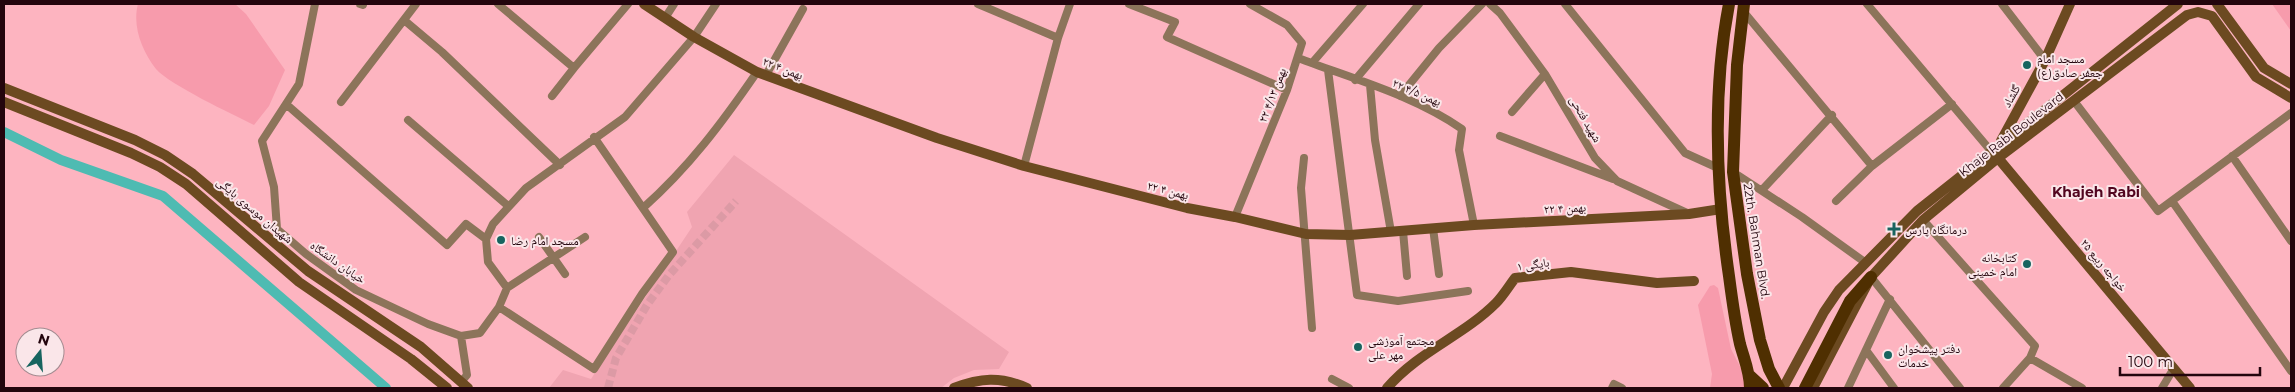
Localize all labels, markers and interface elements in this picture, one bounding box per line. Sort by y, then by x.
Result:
place label: مسجد امام جعفر صادق(ع) [2037,51,2103,81]
street label: ۲۲ بهمن ۴ [760,53,805,83]
marker: مسجد امام جعفر صادق(ع) [2021,59,2033,71]
street label: ۲۲ بهمن ۴/۱۳ [1255,66,1290,124]
street label: ۲۲ بهمن ۴/۵ [1390,75,1444,109]
street label: گلشاد [1999,82,2023,110]
street label: Khaje Rabi Boulevard [1956,88,2066,180]
street label: شهید فتحی [1567,93,1605,145]
street label: شهیدان موسوی بایگی [214,174,296,247]
street label: ۲۲ بهمن ۴ [1146,178,1190,203]
street label: 22th. Bahman Blvd. [1740,182,1774,300]
district label: Khajeh Rabi [2052,183,2140,201]
street label: ۲۲ بهمن ۴ [1543,199,1587,217]
marker: درمانگاه پارس [1887,222,1901,236]
place label: درمانگاه پارس [1905,222,1967,237]
place label: مسجد امام رضا [511,233,579,249]
marker: مسجد امام رضا [495,234,507,246]
street label: خواجه ربیع ۲۵ [2077,236,2131,295]
street label: خیابان دانشگاه [307,237,369,287]
place label: کتابخانه امام خمینی [1968,250,2017,280]
street label: بایگی ۱ [1516,254,1550,274]
marker: کتابخانه امام خمینی [2021,258,2033,270]
north arrow [15,327,65,377]
text: N [36,329,52,350]
place label: مجتمع آموزشی مهر علی [1368,333,1434,362]
marker: مجتمع آموزشی مهر علی [1352,341,1364,353]
place label: دفتر پیشخوان خدمات [1898,341,1960,370]
scale bar [2120,344,2260,376]
marker: دفتر پیشخوان خدمات [1882,349,1894,361]
text: 100 m [2128,352,2173,371]

